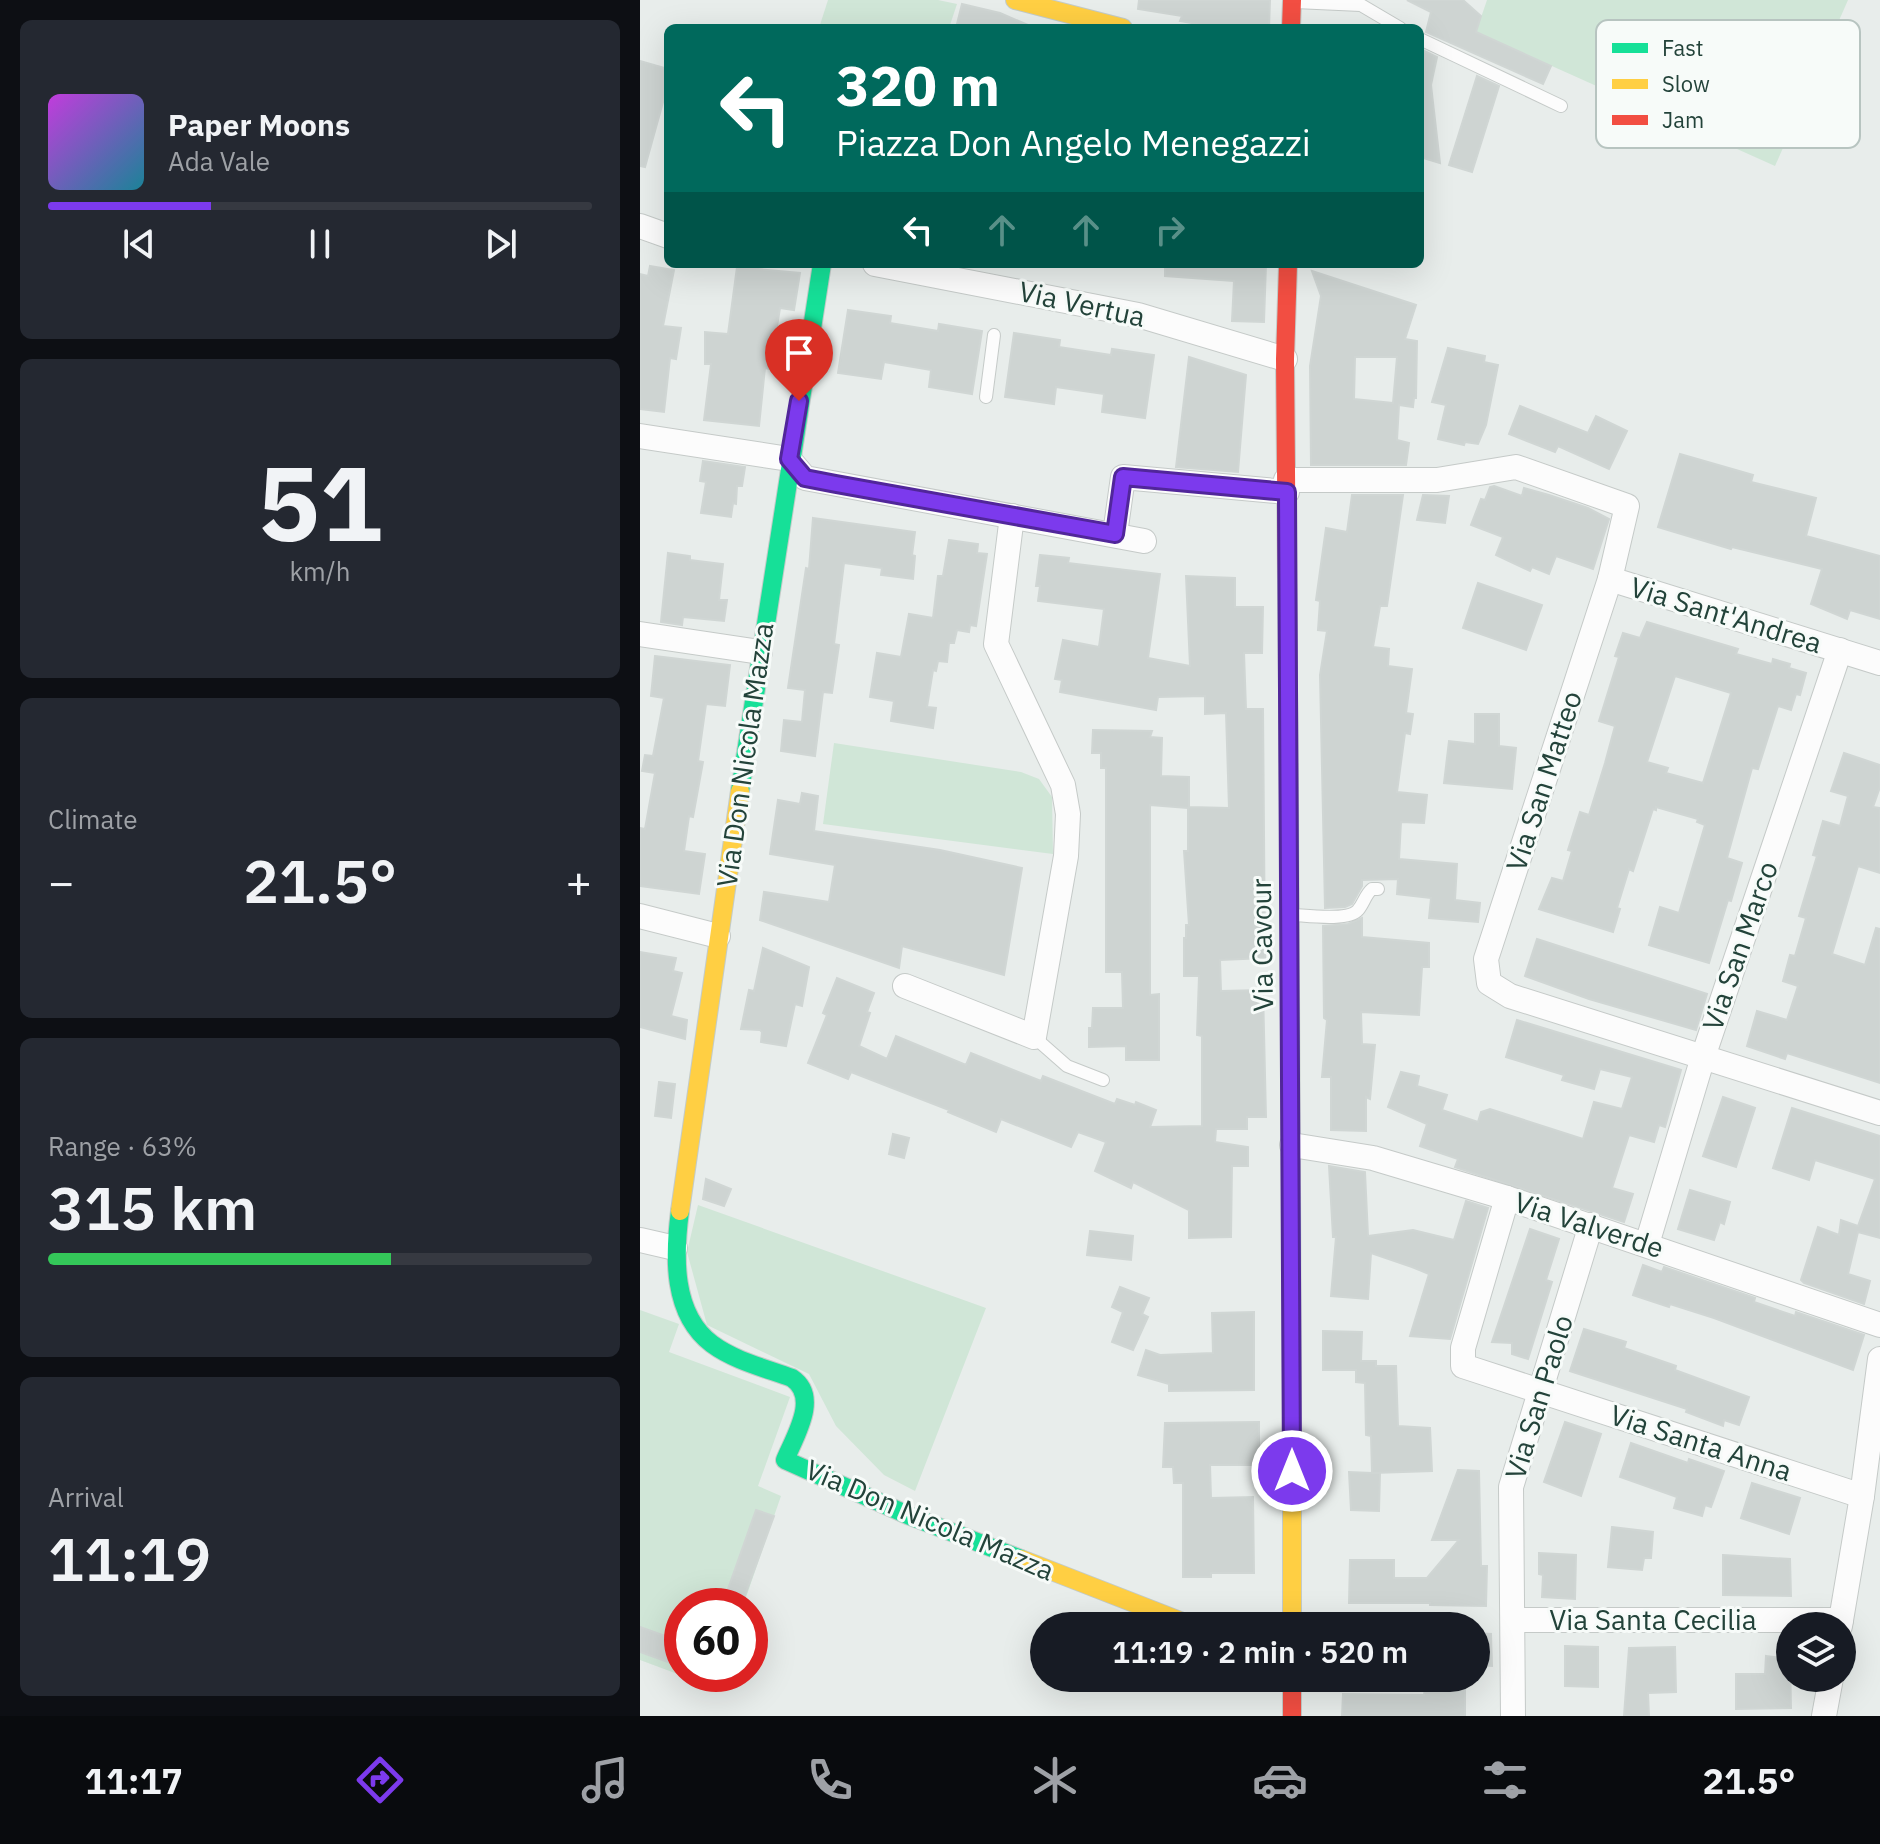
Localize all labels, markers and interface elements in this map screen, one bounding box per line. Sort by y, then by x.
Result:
legend [1596,20,1860,148]
text: Fast [1662,33,1703,62]
text: 320 m [836,49,1000,121]
icon: left [704,56,808,160]
text: Slow [1662,69,1710,98]
text: Paper Moons [168,105,350,144]
text: Jam [1662,105,1704,134]
text: Piazza Don Angelo Menegazzi [836,119,1311,166]
text: Ada Vale [168,144,270,178]
icon: left [896,208,940,252]
icon: ahead [980,208,1024,252]
icon: ahead [1064,208,1108,252]
icon: right [1148,208,1192,252]
icon: previous [117,222,161,266]
icon: pause [298,222,342,266]
icon: next [479,222,523,266]
street label: Via Vertua [1016,272,1149,335]
pin [765,319,833,401]
icon: arrive [777,331,821,375]
text: 51 [258,434,382,570]
text: km/h [289,554,351,588]
street label: Via Sant'Andrea [1626,568,1827,661]
street label: Via Don Nicola Mazza [708,620,781,890]
street label: Via San Matteo [1497,686,1590,876]
text: Climate [48,802,138,836]
text: 21.5° [243,841,397,920]
text: − [48,853,74,910]
text: + [566,853,592,910]
street label: Via San Marco [1693,856,1786,1035]
street label: Via Cavour [1242,878,1281,1012]
text: Range · 63% [48,1129,197,1163]
text: 315 km [48,1168,257,1247]
street label: Via Valverde [1510,1183,1668,1266]
street label: Via San Paolo [1496,1310,1581,1484]
street label: Via Santa Anna [1606,1396,1797,1489]
position arrow [1250,1429,1334,1513]
street label: Via Don Nicola Mazza [800,1450,1060,1589]
text: Arrival [48,1480,124,1514]
text: 11:19 [48,1519,211,1598]
speed limit sign: 60 [664,1588,768,1692]
street label: Via Santa Cecilia [1549,1601,1757,1638]
map controls [1776,1612,1856,1692]
button: layers [1776,1612,1856,1692]
text: 11:19 · 2 min · 520 m [1112,1632,1408,1671]
icon: directions [352,1752,408,1808]
icon: music [577,1752,633,1808]
icon: phone [802,1752,858,1808]
icon: climate [1027,1752,1083,1808]
icon: car [1252,1752,1308,1808]
icon: filters [1477,1752,1533,1808]
text: 11:17 [85,1757,183,1804]
text: 21.5° [1702,1757,1795,1804]

